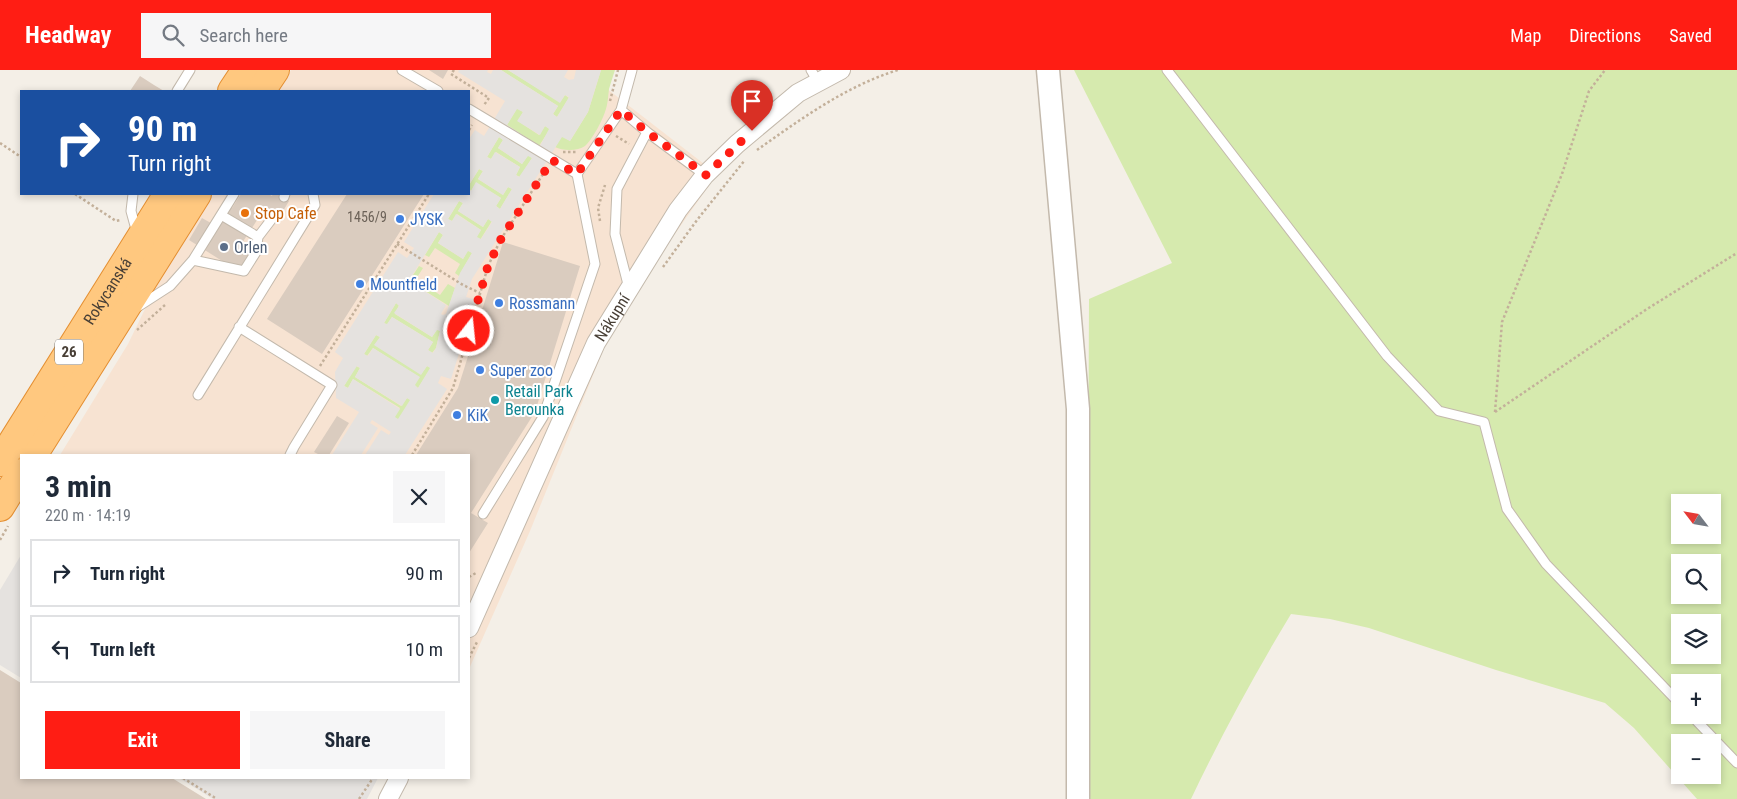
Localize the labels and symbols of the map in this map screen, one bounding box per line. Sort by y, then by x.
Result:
pin [731,80,773,131]
place label: Stop Cafe [255,204,317,223]
marker: Stop Cafe [239,207,251,219]
house number: 1456/9 [347,209,387,225]
place label: JYSK [410,210,443,229]
marker: JYSK [394,213,406,225]
place label: Orlen [234,238,267,257]
marker: Orlen [218,241,230,253]
street label: Rokycanská [79,254,135,328]
place label: Mountfield [370,275,437,294]
marker: Mountfield [354,278,366,290]
street label: Nákupní [590,289,634,345]
place label: Rossmann [509,294,575,313]
marker: Rossmann [493,297,505,309]
position arrow [442,304,494,356]
road number: 26 [55,340,83,364]
place label: Super zoo [490,361,553,380]
marker: Super zoo [474,364,486,376]
place label: Retail Park Berounka [505,382,574,419]
marker: Retail Park Berounka [489,394,501,406]
place label: KiK [467,406,488,425]
marker: KiK [451,409,463,421]
north arrow [1671,494,1721,544]

